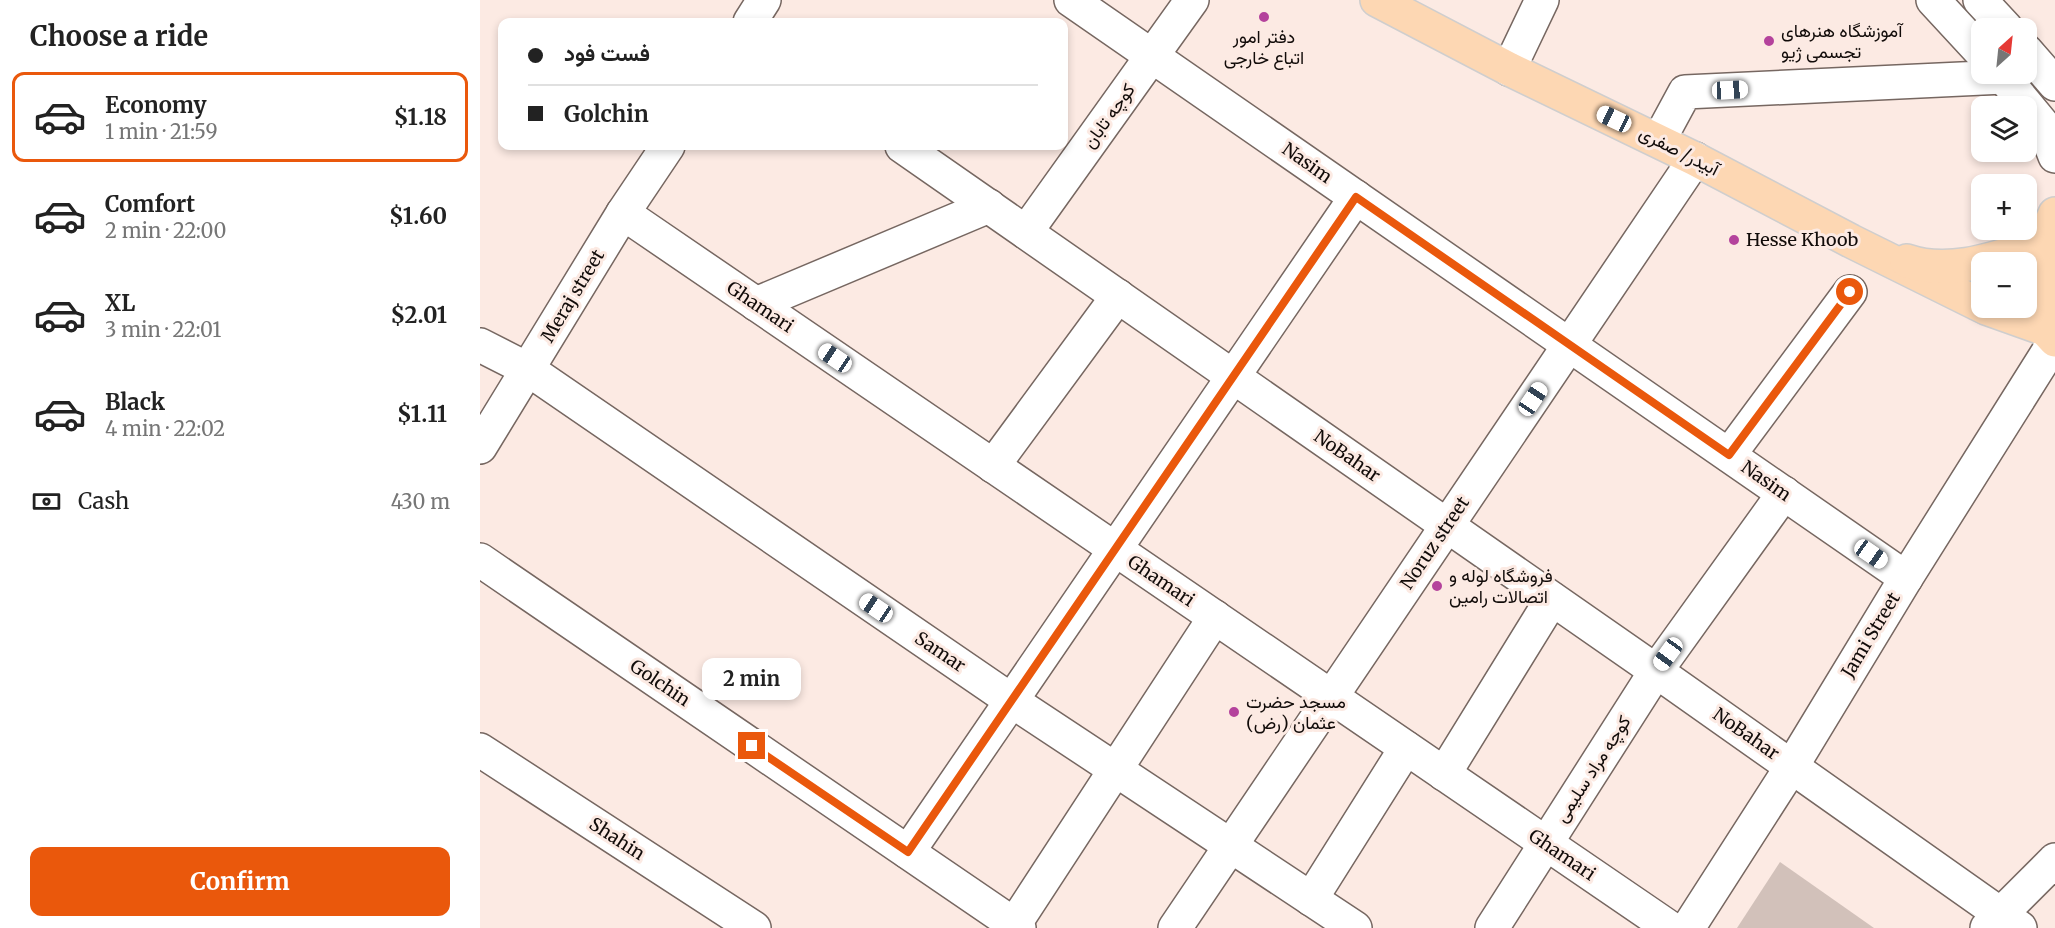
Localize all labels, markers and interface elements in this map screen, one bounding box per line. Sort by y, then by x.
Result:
marker: دفتر امور اتباع خارجی [1257,10,1271,24]
north arrow [1971,18,2037,84]
map controls [1971,18,2037,318]
text: Choose a ride [30,19,208,53]
place label: آموزشگاە هنرهای تجسمی ژیو [1781,19,1904,63]
place label: دفتر امور اتباع خارجی [1224,25,1304,70]
marker: آموزشگاە هنرهای تجسمی ژیو [1762,34,1776,48]
text: فست فود [564,39,650,67]
street label: کوچه تابان [1077,79,1141,153]
car [1712,80,1748,100]
icon: car [33,90,87,144]
text: Economy [105,91,206,119]
button: layers [1971,96,2037,162]
text: Golchin [564,100,649,128]
text: $1.18 [394,103,447,131]
car [1594,103,1634,135]
text: 1 min · 21:59 [105,119,218,144]
street label: آبیدر/ صفری [1635,121,1725,181]
street label: Nasim [1278,137,1337,188]
button: + [1971,174,2037,240]
icon: car [33,189,87,243]
text: Comfort [105,190,195,218]
text: $1.60 [389,202,447,230]
text: 2 min · 22:00 [105,218,226,243]
place label: Hesse Khoob [1746,228,1859,251]
marker: Hesse Khoob [1727,233,1741,247]
street label: Meraj street [536,245,609,346]
button: − [1971,252,2037,318]
street label: Ghamari [722,276,798,337]
route start [1836,278,1863,305]
icon: car [33,288,87,342]
text: XL [105,289,135,317]
text: $2.01 [390,301,447,329]
text: 3 min · 22:01 [105,317,221,342]
car [815,340,855,376]
car [1515,379,1551,419]
icon: car [33,387,87,441]
text: Black [105,388,165,416]
text: $1.11 [397,400,447,428]
text: 4 min · 22:02 [105,416,225,441]
street label: NoBahar [1310,424,1385,487]
street label: Nasim [1737,455,1796,506]
icon: cash [30,485,63,518]
text: Cash [78,487,129,515]
text: 430 m [391,489,450,514]
street label: Noruz street [1395,492,1474,594]
car [1851,536,1891,572]
street label: Ghamari [1123,550,1199,611]
place label: فروشگاه لوله و اتصالات رامین [1449,564,1553,608]
marker: فروشگاه لوله و اتصالات رامین [1430,579,1444,593]
street label: Jami Street [1836,588,1905,682]
car [856,590,896,626]
street label: Samar [911,626,970,677]
car [1650,634,1686,674]
street label: Golchin [626,654,695,711]
callout: 2 min [702,659,802,701]
text: 2 min [723,666,780,691]
place label: مسجد حضرت عثمان (رض) [1246,690,1346,734]
street label: NoBahar [1709,702,1784,765]
marker: مسجد حضرت عثمان (رض) [1227,705,1241,719]
street label: کوچه مراد سلیمی [1550,711,1636,827]
route end [738,732,765,759]
street label: Shahin [585,812,649,865]
street label: Ghamari [1524,824,1600,885]
button: Confirm [30,847,450,916]

